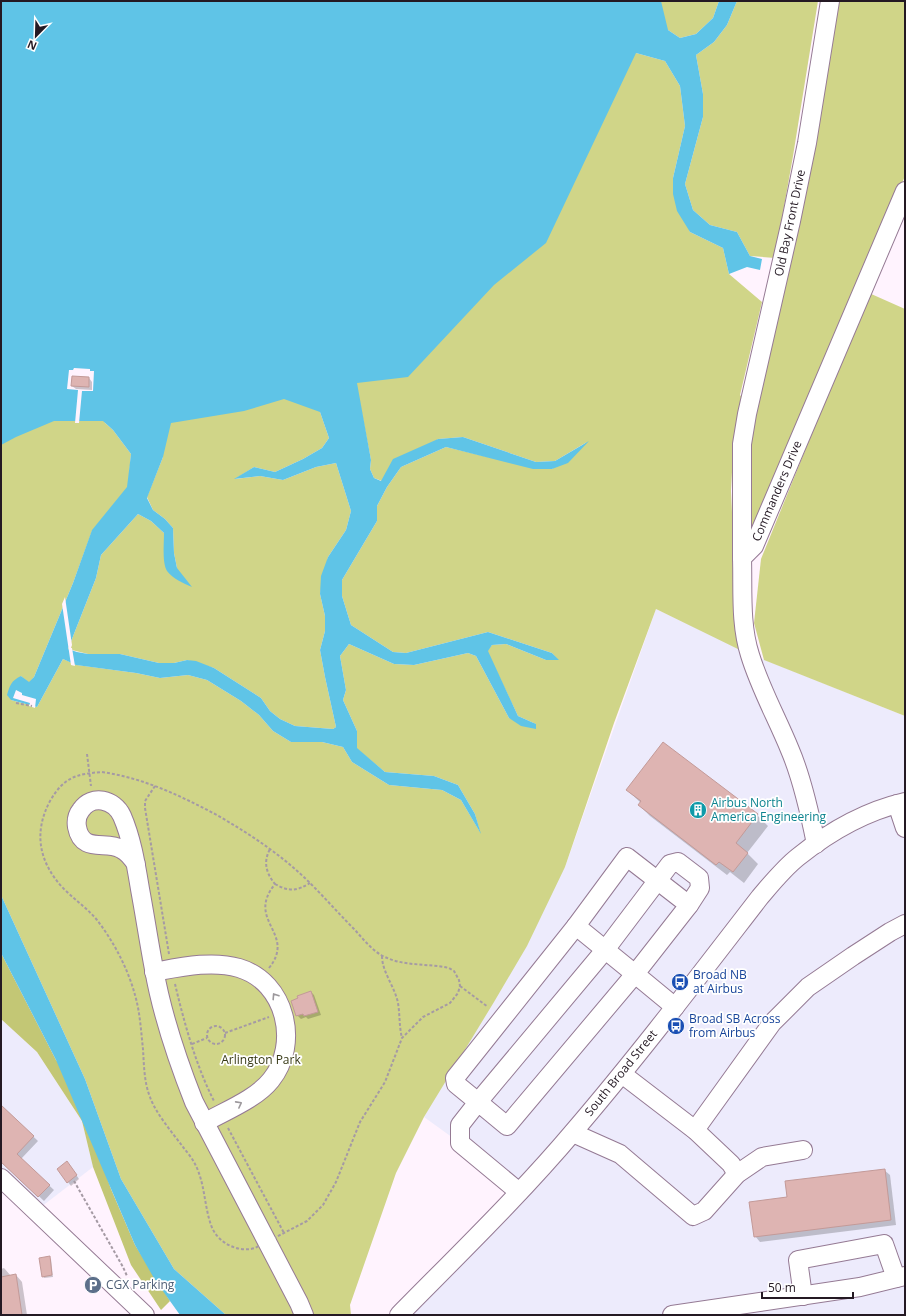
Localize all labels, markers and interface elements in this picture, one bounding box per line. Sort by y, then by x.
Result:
north arrow [16,16,56,56]
text: N [25,37,39,54]
street label: Old Bay Front Drive [770,168,809,278]
street label: Commanders Drive [748,437,806,544]
place label: Airbus North America Engineering [711,794,827,825]
building icon: Airbus North America Engineering [688,800,708,820]
place label: Broad NB at Airbus [693,966,747,997]
bus stop icon: Broad NB at Airbus [670,972,690,992]
one-way arrow [272,994,279,1001]
place label: Broad SB Across from Airbus [689,1010,781,1041]
bus stop icon: Broad SB Across from Airbus [666,1016,686,1036]
street label: South Broad Street [581,1026,661,1119]
park label: Arlington Park [221,1051,301,1068]
one-way arrow [234,1101,242,1108]
scale bar [762,1274,853,1300]
parking icon: CGX Parking [83,1275,103,1295]
place label: CGX Parking [106,1276,175,1293]
text: 50 m [768,1279,796,1296]

